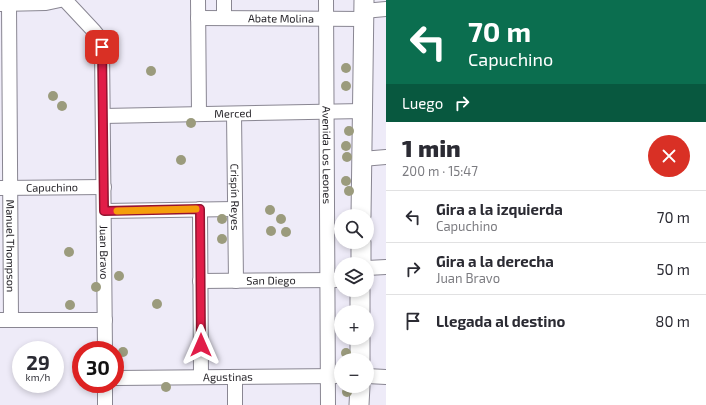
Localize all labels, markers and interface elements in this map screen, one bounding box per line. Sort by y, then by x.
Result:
street label: Abate Molina [248,11,314,25]
text: 70 m [468,14,531,48]
icon: left [402,16,454,68]
pin [85,30,119,64]
icon: arrive [91,36,113,58]
text: Capuchino [468,48,553,70]
icon: right [451,92,473,114]
text: Luego [402,94,443,112]
street label: Merced [214,106,252,120]
street label: Avenida Los Leones [321,106,334,204]
text: 1 min [402,133,461,162]
button: close [648,135,690,177]
street label: Crispín Reyes [229,163,242,231]
text: 200 m · 15:47 [402,163,478,179]
street label: Capuchino [26,180,78,194]
street label: Manuel Thompson [4,200,18,292]
text: Gira a la izquierda [436,200,563,218]
icon: left [402,206,424,228]
text: 70 m [657,208,690,226]
map controls [334,209,374,393]
button: search [334,209,374,249]
text: Capuchino [436,218,498,234]
street label: Juan Bravo [98,225,111,280]
text: Gira a la derecha [436,252,554,270]
button: layers [334,257,374,297]
icon: right [402,258,424,280]
text: 50 m [656,260,690,278]
text: Juan Bravo [436,270,500,286]
street label: San Diego [246,273,296,287]
button: + [334,305,374,345]
icon: arrive [402,310,424,332]
text: Llegada al destino [436,312,565,330]
text: 80 m [655,312,690,330]
position arrow [180,324,222,366]
speed limit sign: 30 [72,341,124,393]
text: 29 [26,350,50,374]
button: − [334,353,374,393]
street label: Agustinas [203,370,253,383]
text: km/h [26,371,50,383]

